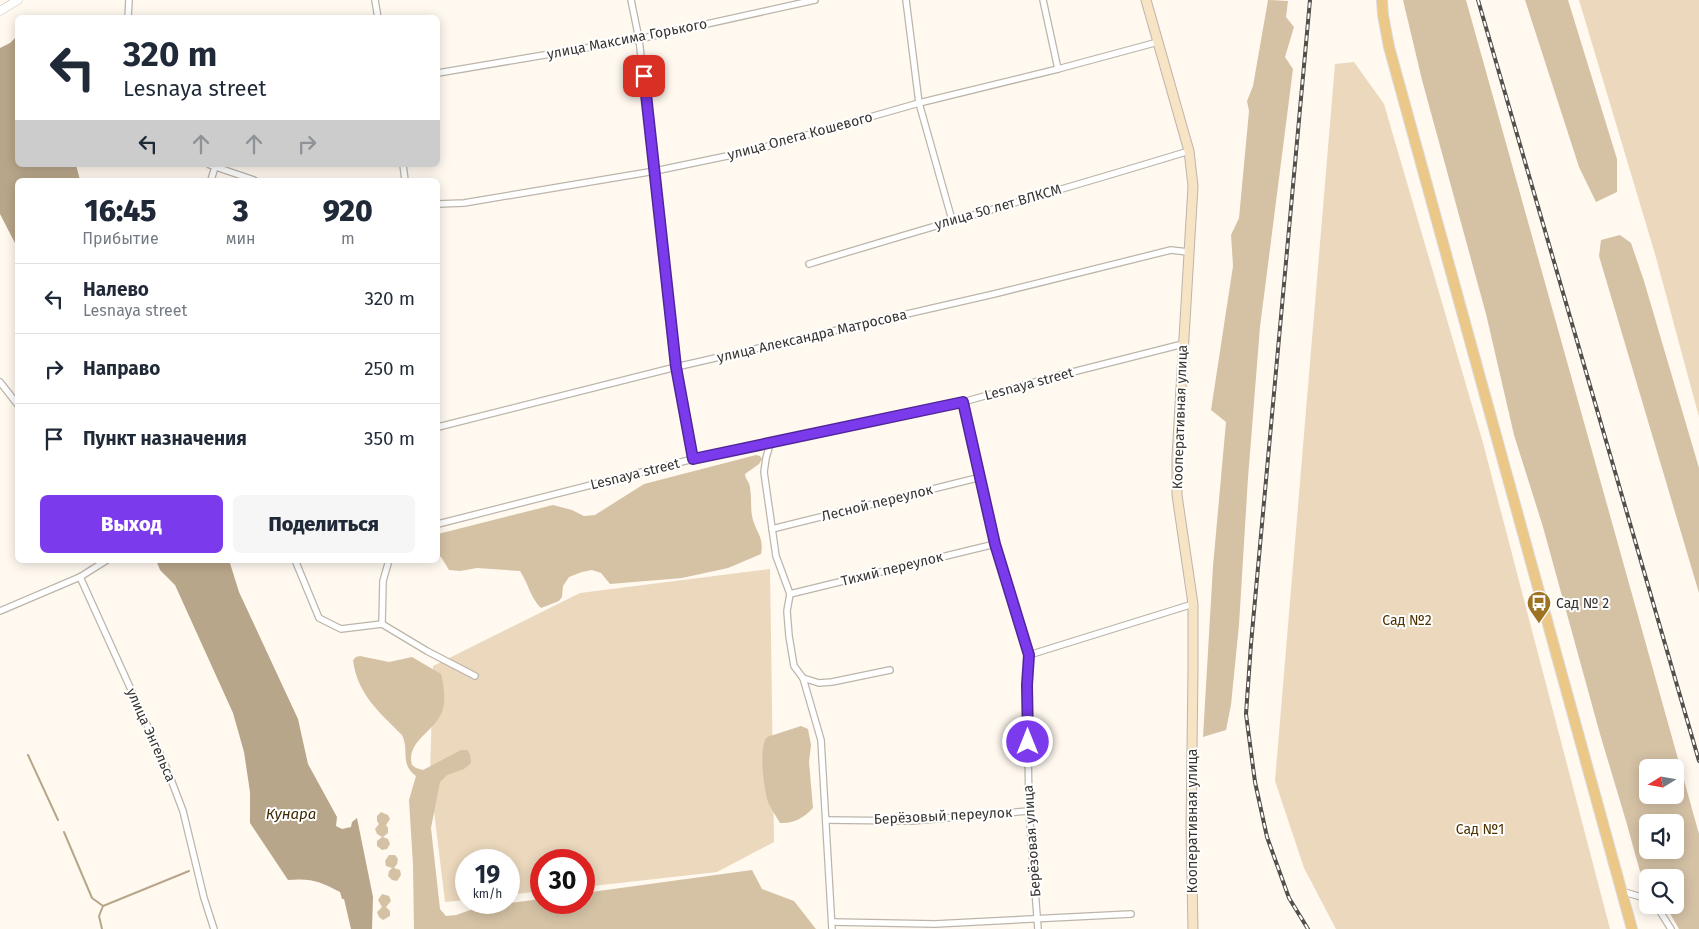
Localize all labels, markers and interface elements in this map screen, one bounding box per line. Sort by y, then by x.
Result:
street label: улица Максима Горького [545,15,709,63]
text: 320 m [123,33,217,75]
icon: left [40,35,105,100]
pin [623,55,665,97]
icon: arrive [630,62,658,90]
text: Lesnaya street [123,75,266,102]
street label: улица Олега Кошевого [726,108,874,164]
icon: left [134,130,162,158]
icon: ahead [187,130,215,158]
icon: ahead [240,130,268,158]
icon: right [293,130,321,158]
street label: улица 50 лет ВЛКСМ [933,181,1063,233]
text: 16:45 [85,193,156,229]
text: 3 [233,193,249,229]
text: 920 [323,193,373,229]
text: Прибытие [82,229,159,248]
text: мин [226,229,256,248]
text: m [341,229,355,248]
text: Налево [83,278,149,301]
icon: left [40,285,68,313]
text: 320 m [364,287,415,310]
text: Lesnaya street [83,301,187,320]
street label: улица Александра Матросова [715,306,909,366]
street label: Кооперативная улица [1169,344,1191,490]
icon: right [40,355,68,383]
text: Направо [83,357,160,380]
text: 250 m [364,357,415,380]
street label: Lesnaya street [983,364,1076,404]
icon: arrive [40,425,68,453]
text: Пункт назначения [83,427,247,450]
text: 350 m [364,427,415,450]
street label: Lesnaya street [589,454,682,493]
street label: Лесной переулок [820,481,935,525]
button: Выход [40,495,223,553]
button: Поделиться [233,495,415,553]
street label: Тихий переулок [839,548,945,590]
bus stop icon: Сад № 2 [1526,590,1552,624]
place label: Сад № 2 [1556,595,1609,612]
park label: Сад №2 [1382,612,1432,629]
street label: улица Энгельса [123,685,179,785]
position arrow [1001,715,1053,767]
street label: Кооперативная улица [1184,749,1201,893]
north arrow [1639,759,1684,804]
map controls [1639,759,1684,914]
street label: Берёзовая улица [1020,784,1044,898]
street label: Берёзовый переулок [873,804,1013,828]
water label: Кунара [266,805,316,823]
button: sound [1639,814,1684,859]
park label: Сад №1 [1456,821,1504,838]
speed limit sign: 30 [530,849,595,914]
text: 19 [475,860,500,890]
button: search [1639,869,1684,914]
text: km/h [473,887,502,901]

